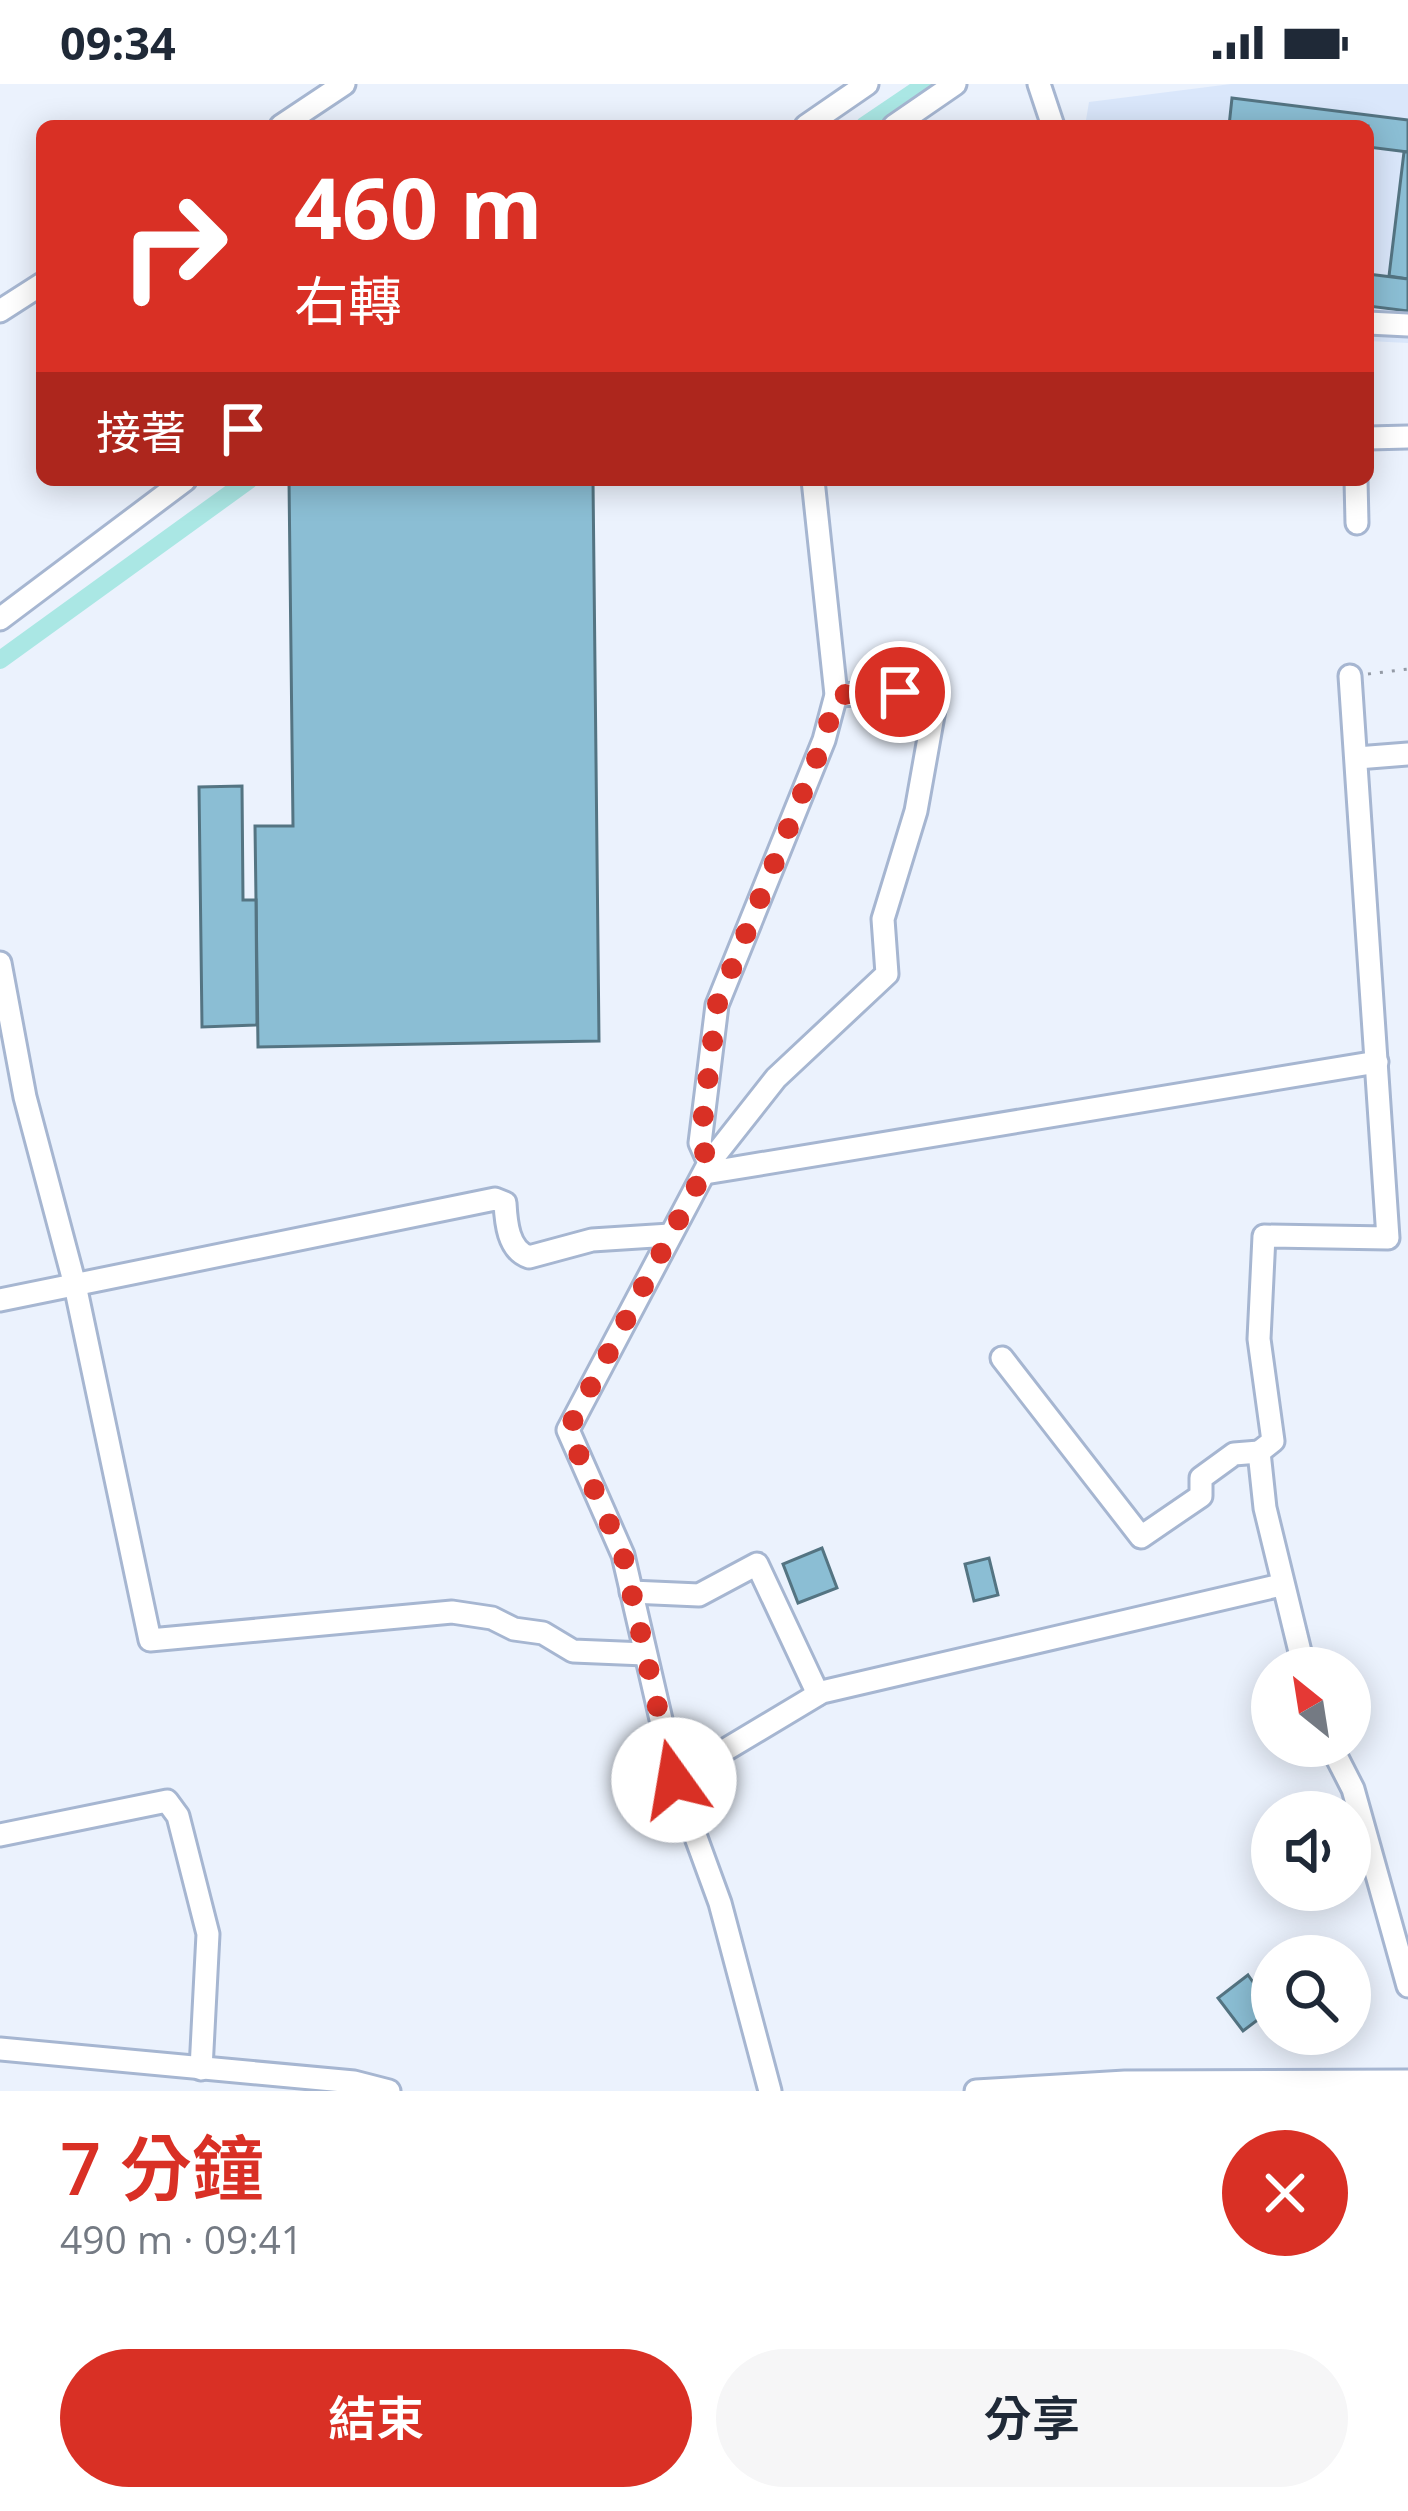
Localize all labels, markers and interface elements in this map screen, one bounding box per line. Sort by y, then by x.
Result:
text: 09:34 [60,12,176,73]
text: 460 m [294,149,542,264]
icon: right [96,168,252,324]
text: 右轉 [294,263,402,337]
icon: arrive [210,396,276,462]
text: 接著 [96,401,186,462]
pin [849,641,951,743]
icon: arrive [867,659,933,725]
north arrow [1251,1647,1371,1767]
map controls [1251,1647,1371,2055]
position arrow [611,1717,737,1843]
button: sound [1251,1791,1371,1911]
button: search [1251,1935,1371,2055]
text: 7 分鐘 [60,2118,264,2216]
button: close [1222,2130,1348,2256]
text: 490 m · 09:41 [60,2212,303,2265]
button: 結束 [60,2349,692,2487]
button: 分享 [716,2349,1348,2487]

